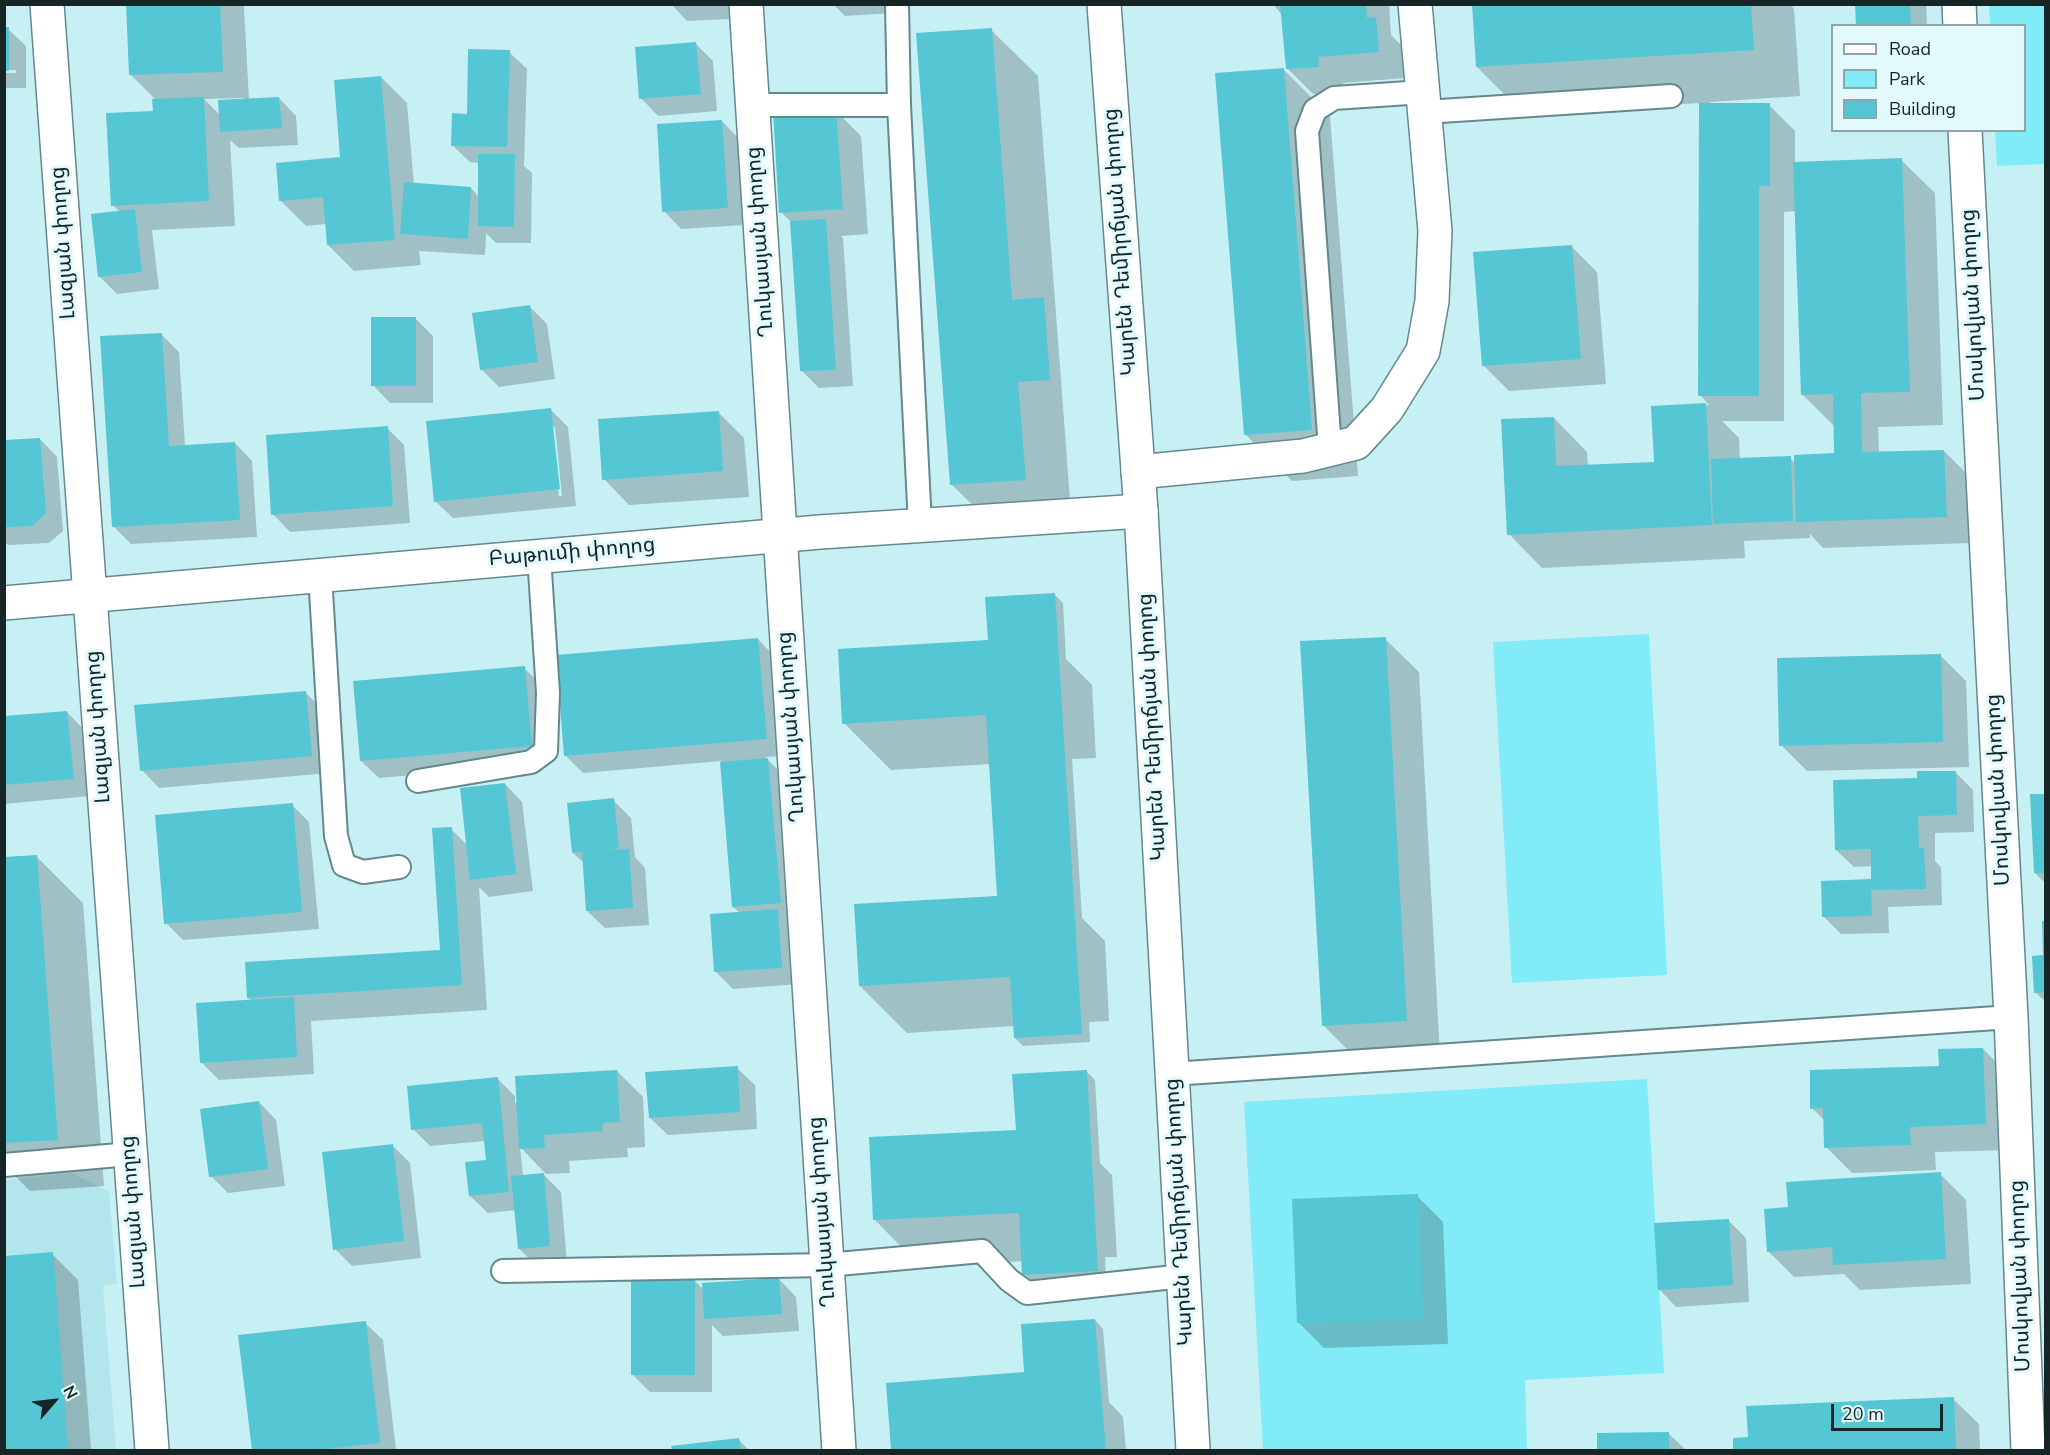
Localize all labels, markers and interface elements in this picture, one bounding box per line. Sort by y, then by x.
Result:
legend [1831,24,2026,132]
text: Road [1889,37,1931,61]
text: Park [1889,67,1925,91]
text: Building [1889,97,1956,121]
street label: Կարեն Դեմիրճյան փողոց [1099,107,1143,377]
street label: Ղուկասյան փողոց [742,146,780,338]
street label: Լազյան փողոց [46,166,82,320]
street label: Մոսկովյան փողոց [1956,208,1992,402]
street label: Բաթումի փողոց [488,533,656,573]
street label: Կարեն Դեմիրճյան փողոց [1133,592,1173,862]
street label: Ղուկասյան փողոց [773,631,811,823]
street label: Լազյան փողոց [81,650,117,804]
street label: Մոսկովյան փողոց [1981,693,2017,887]
street label: Կարեն Դեմիրճյան փողոց [1160,1077,1200,1347]
street label: Ղուկասյան փողոց [804,1116,842,1308]
street label: Լազյան փողոց [116,1135,152,1289]
street label: Մոսկովյան փողոց [2005,1179,2037,1373]
north arrow [24,1371,84,1431]
text: N [57,1382,82,1403]
scale bar [1834,1392,1946,1430]
text: 20 m [1842,1402,1884,1426]

